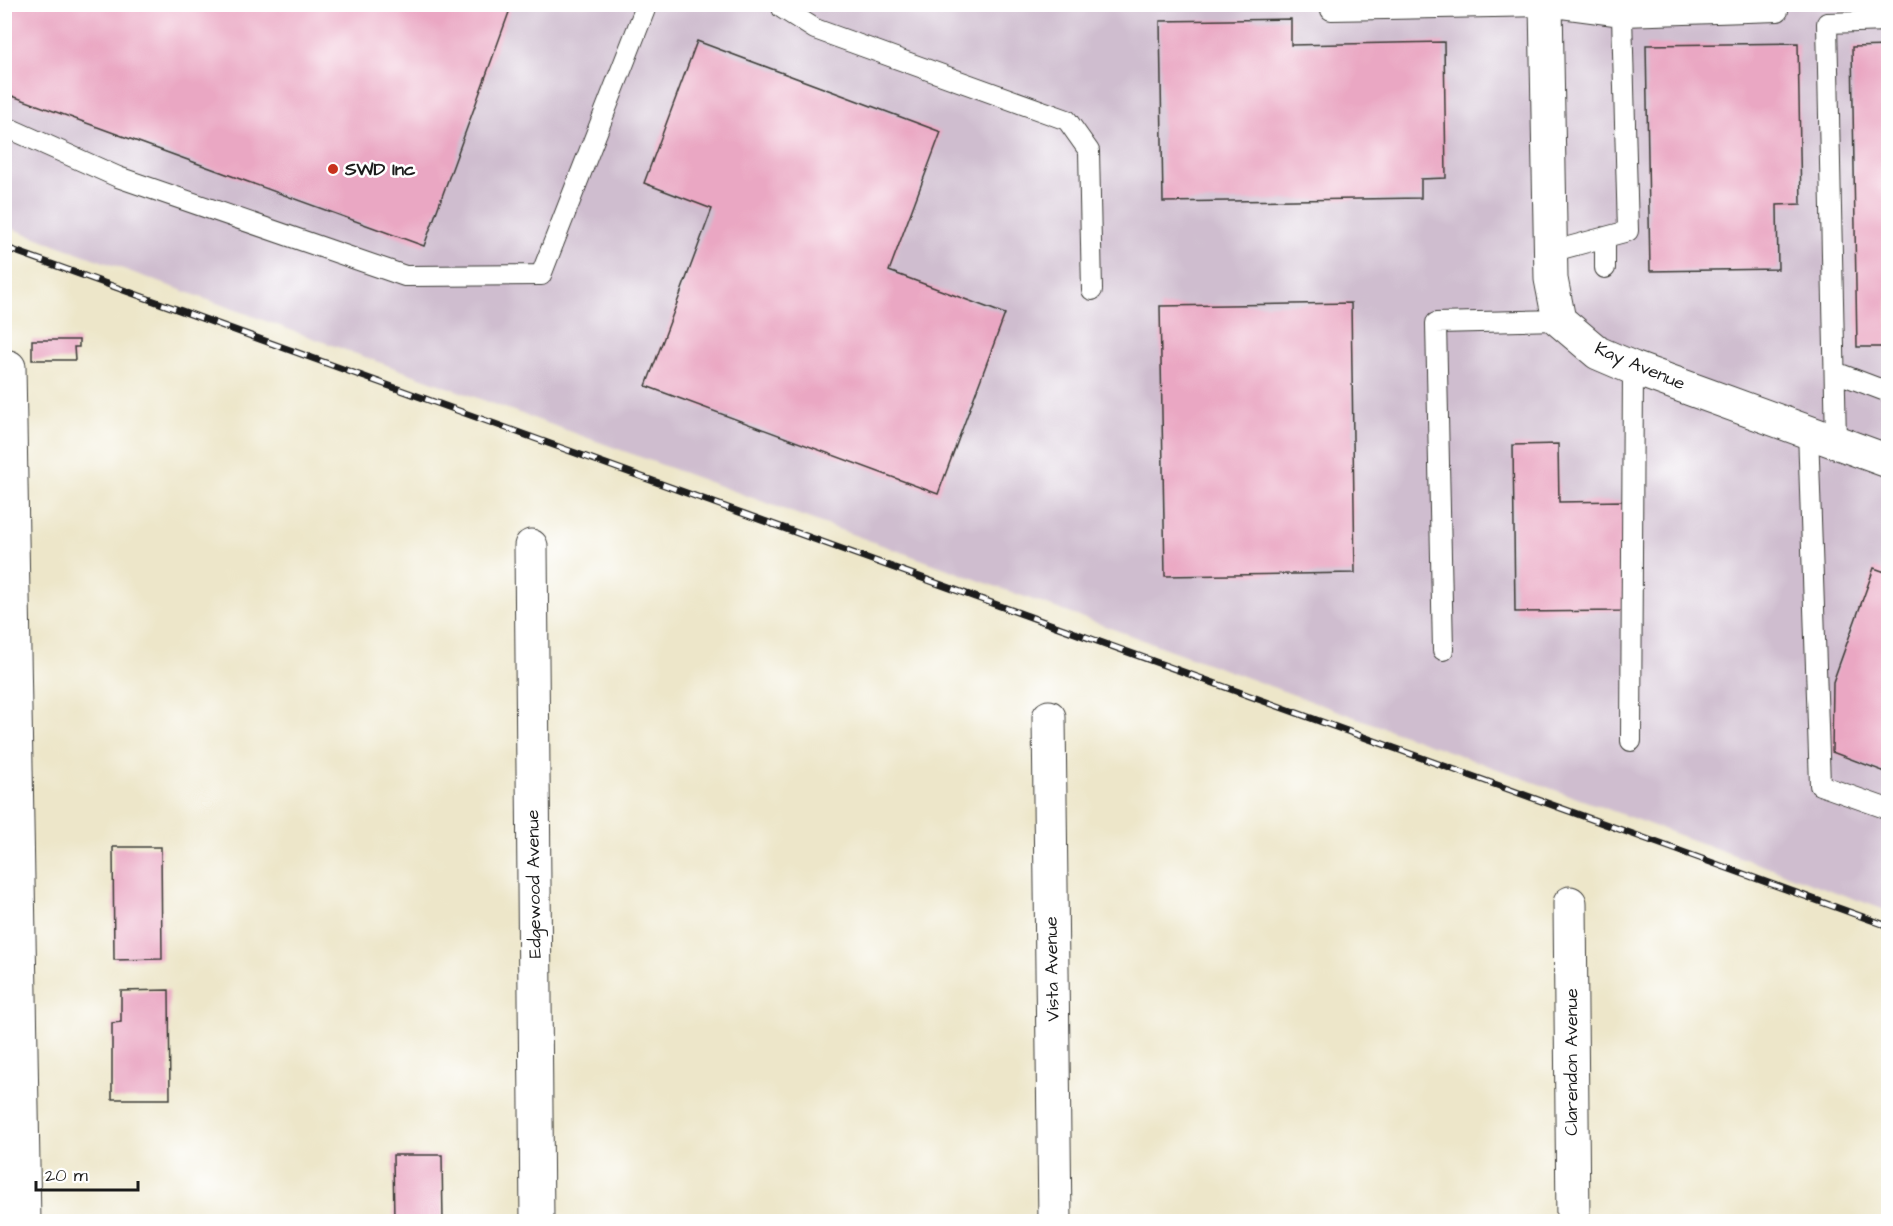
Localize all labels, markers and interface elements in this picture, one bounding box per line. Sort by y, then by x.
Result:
place label: SWD Inc [344,157,416,182]
marker: SWD Inc [326,162,340,176]
street label: Kay Avenue [1591,336,1689,397]
street label: Edgewood Avenue [520,809,549,959]
street label: Vista Avenue [1039,916,1065,1022]
street label: Clarendon Avenue [1559,988,1584,1136]
scale bar [36,1154,138,1192]
text: 20 m [45,1163,88,1188]

